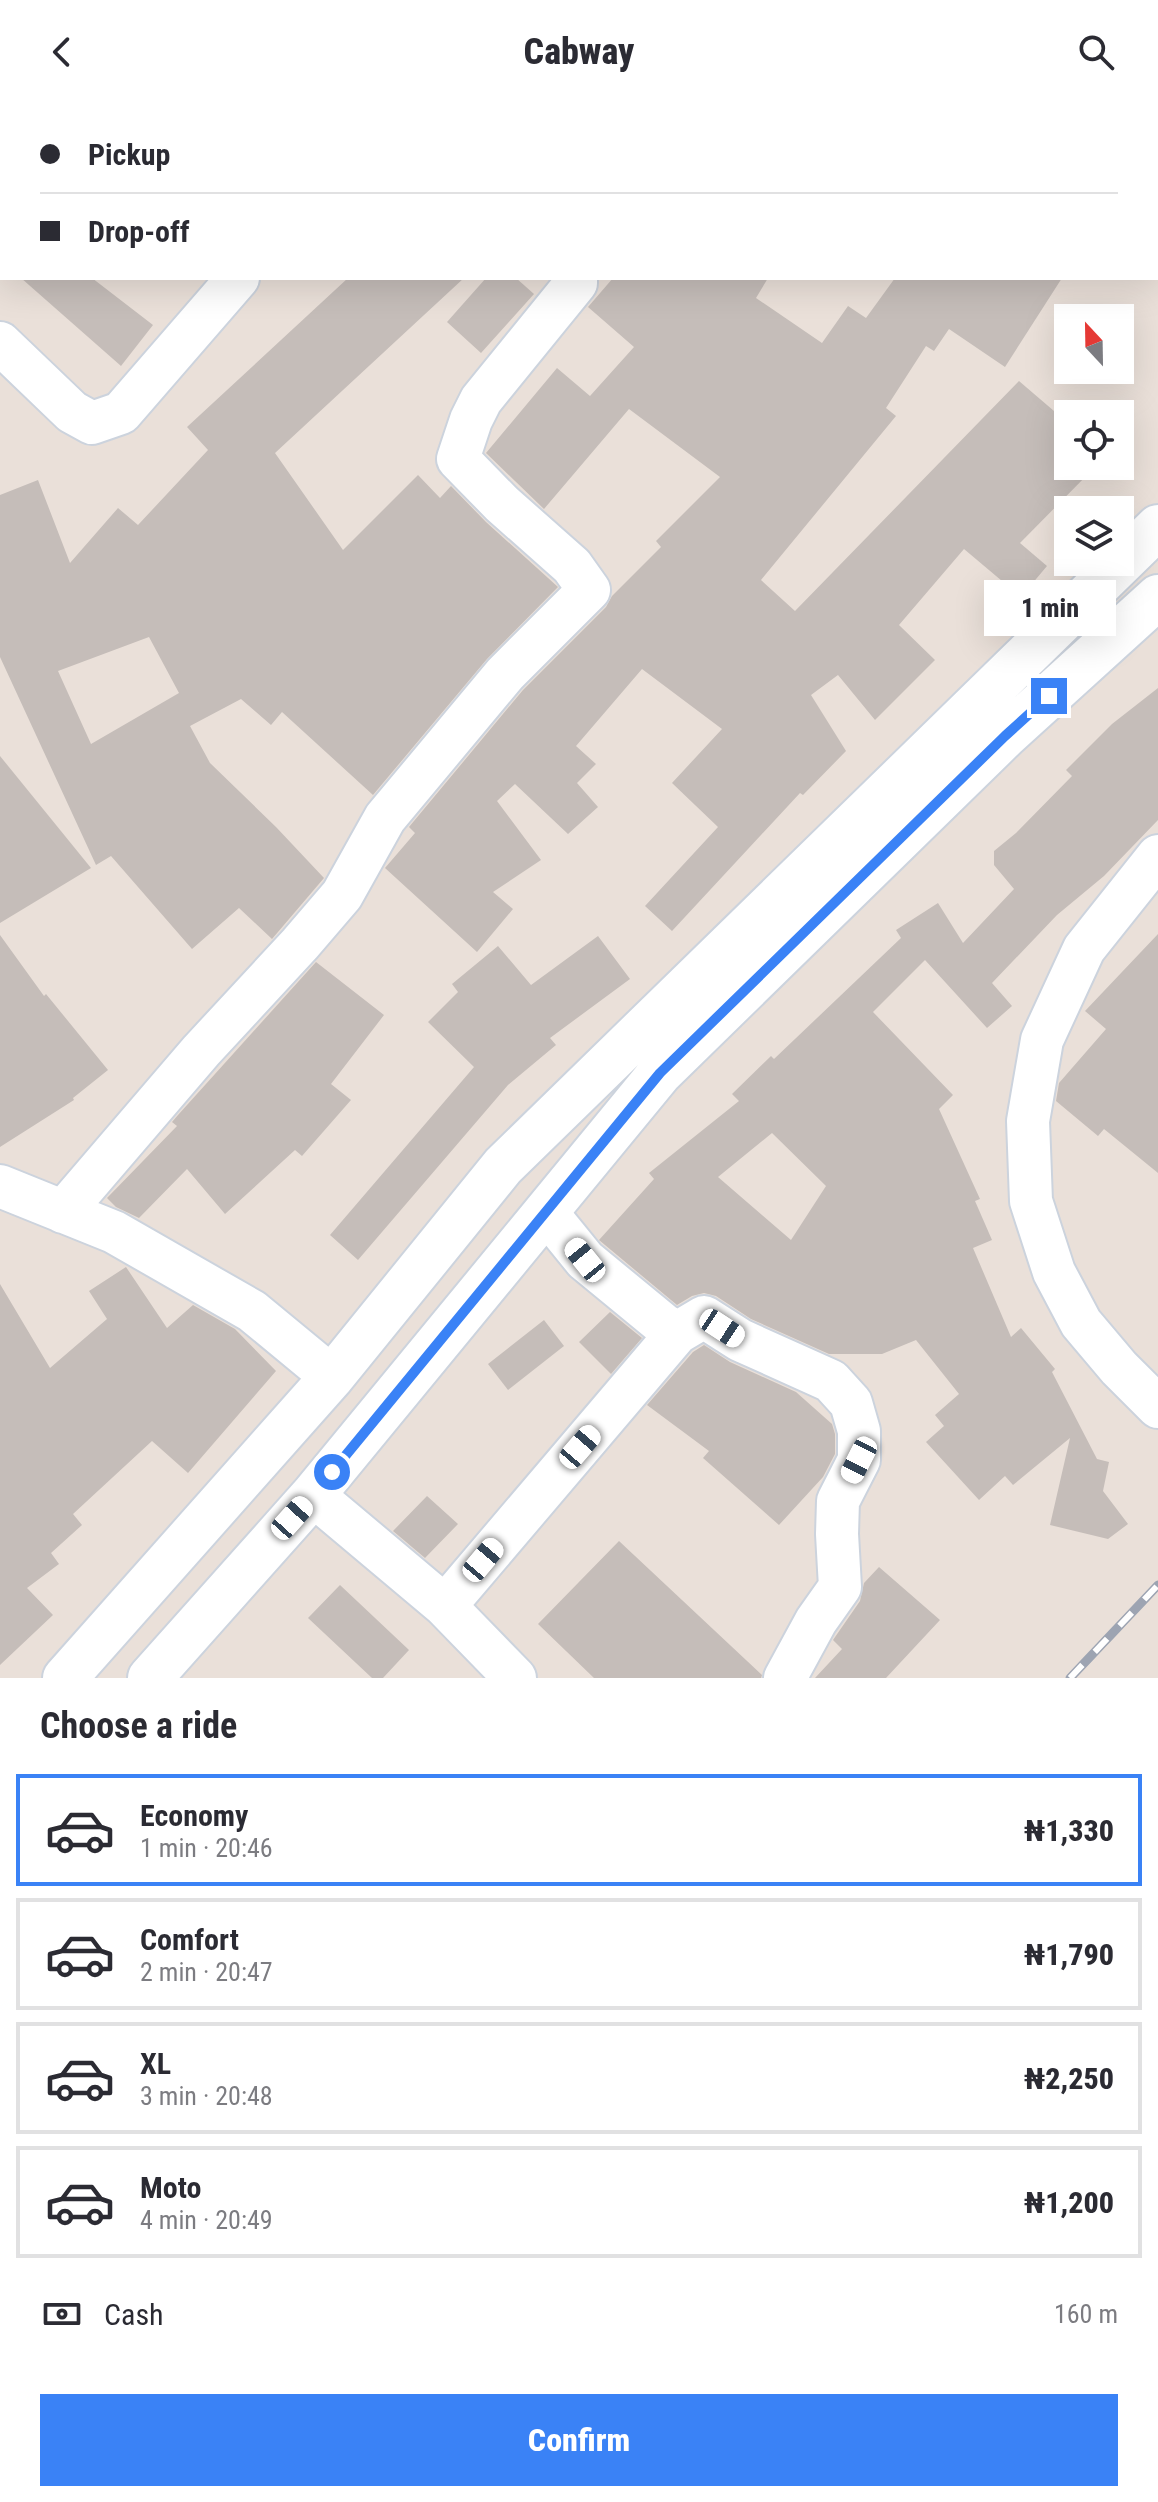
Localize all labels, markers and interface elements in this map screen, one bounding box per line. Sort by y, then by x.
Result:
icon: back [40,30,84,74]
icon: search [1074,30,1118,74]
text: Cabway [524,31,634,73]
text: Pickup [88,137,170,172]
text: Drop-off [88,214,190,249]
north arrow [1054,304,1134,384]
map controls [1054,304,1134,576]
button: locate [1054,400,1134,480]
button: layers [1054,496,1134,576]
callout: 1 min [983,580,1115,636]
text: 1 min [1021,593,1079,623]
route end [1031,678,1067,714]
car [561,1234,609,1286]
car [695,1305,749,1351]
car [555,1421,605,1473]
car [837,1433,881,1487]
route start [314,1454,350,1490]
car [267,1492,317,1544]
car [458,1534,508,1586]
text: Choose a ride [40,1705,237,1747]
icon: car [44,1794,116,1866]
text: Economy [140,1798,248,1833]
text: ₦1,330 [1024,1813,1114,1848]
text: 1 min · 20:46 [140,1833,273,1863]
icon: car [44,1918,116,1990]
text: Comfort [140,1922,239,1957]
text: ₦1,790 [1024,1937,1114,1972]
text: 2 min · 20:47 [140,1957,273,1987]
icon: car [44,2042,116,2114]
text: XL [140,2046,171,2081]
text: ₦2,250 [1024,2061,1114,2096]
text: 3 min · 20:48 [140,2081,273,2111]
icon: car [44,2166,116,2238]
text: Moto [140,2170,201,2205]
text: ₦1,200 [1024,2185,1114,2220]
text: 4 min · 20:49 [140,2205,273,2235]
icon: cash [40,2292,84,2336]
text: Cash [104,2297,164,2332]
text: 160 m [1054,2299,1118,2329]
button: Confirm [40,2394,1118,2486]

